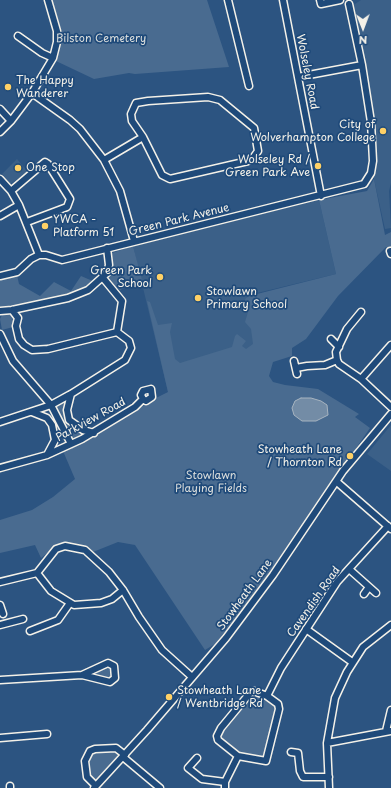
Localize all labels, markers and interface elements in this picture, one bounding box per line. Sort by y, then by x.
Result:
north arrow [343,8,383,48]
park label: Bilston Cemetery [56,32,146,46]
text: N [359,32,368,49]
street label: Wolseley Road [293,33,321,111]
place label: The Happy Wanderer [16,74,74,100]
marker: The Happy Wanderer [3,82,13,92]
place label: City of Wolverhampton College [250,118,375,144]
marker: City of Wolverhampton College [378,126,388,136]
place label: Wolseley Rd / Green Park Ave [225,153,310,179]
place label: One Stop [26,161,75,175]
marker: Wolseley Rd / Green Park Ave [313,161,323,171]
marker: One Stop [13,163,23,173]
street label: Green Park Avenue [127,201,231,239]
place label: YWCA - Platform 51 [53,213,114,239]
marker: YWCA - Platform 51 [40,221,50,231]
place label: Green Park School [90,264,152,290]
marker: Green Park School [155,272,165,282]
place label: Stowlawn Primary School [206,285,287,311]
marker: Stowlawn Primary School [193,293,203,303]
street label: Parkview Road [54,395,128,445]
place label: Stowheath Lane / Thornton Rd [257,443,342,469]
marker: Stowheath Lane / Thornton Rd [345,451,355,461]
park label: Stowlawn Playing Fields [175,469,247,495]
street label: Stowheath Lane [215,557,275,633]
street label: Cavendish Road [285,564,343,640]
place label: Stowheath Lane / Wentbridge Rd [177,684,263,710]
marker: Stowheath Lane / Wentbridge Rd [164,692,174,702]

